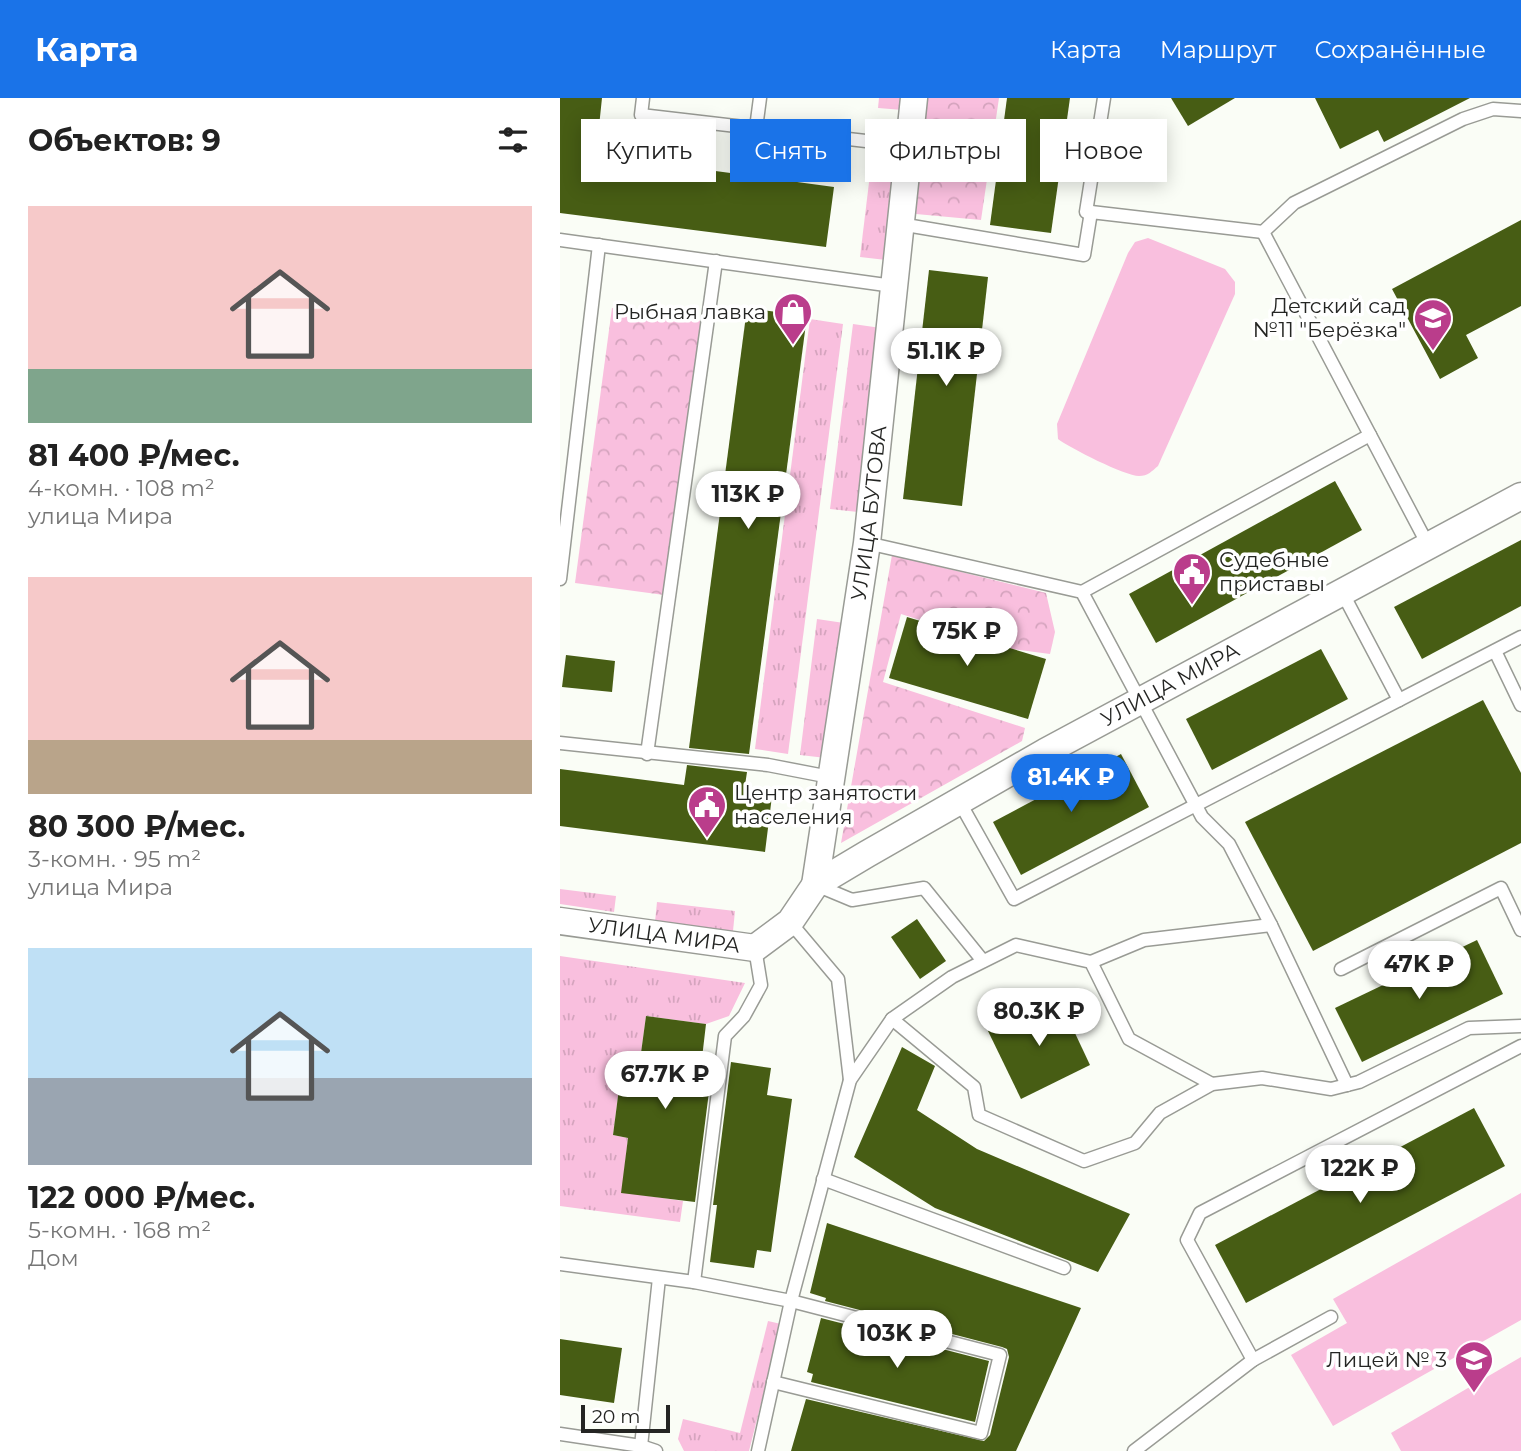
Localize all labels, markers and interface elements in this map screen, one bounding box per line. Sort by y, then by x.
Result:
text: Карта [35,29,138,69]
text: Карта [1050,35,1122,64]
text: Маршрут [1160,35,1276,64]
text: Сохранённые [1314,35,1486,64]
chip: Купить [581,119,716,182]
chip: Снять [730,119,851,182]
chip: Фильтры [865,119,1026,182]
chip: Новое [1040,119,1167,182]
icon: filters [494,121,532,159]
text: Объектов: 9 [28,122,221,159]
icon: home [217,251,343,377]
shop icon: Рыбная лавка [772,291,814,346]
place label: Детский сад №11 "Берёзка" [1253,293,1406,342]
school or university icon: Детский сад №11 "Берёзка" [1412,297,1454,352]
place label: Рыбная лавка [614,299,766,324]
pin: 51.1K ₽ [881,328,1011,388]
text: 51.1K ₽ [907,337,985,365]
street label: УЛИЦА БУТОВА [845,424,891,602]
text: 81 400 ₽/мес. [28,437,240,474]
pin: 113K ₽ [691,472,805,531]
text: 4-комн. · 108 m² [28,474,215,502]
text: 113K ₽ [711,480,785,508]
text: улица Мира [28,502,173,530]
place label: Судебные приставы [1219,547,1329,596]
public building icon: Судебные приставы [1171,551,1213,606]
pin: 75K ₽ [918,608,1016,668]
text: 75K ₽ [933,617,1001,645]
icon: home [217,622,343,748]
street label: УЛИЦА МИРА [1097,637,1244,732]
pin: 81.4K ₽ [1006,754,1136,814]
text: 81.4K ₽ [1027,763,1115,791]
place label: Центр занятости населения [734,780,917,829]
public building icon: Центр занятости населения [686,784,728,839]
text: 80 300 ₽/мес. [28,808,245,845]
text: 3-комн. · 95 m² [28,845,201,873]
text: улица Мира [28,873,173,901]
street label: УЛИЦА МИРА [586,912,742,958]
pin: 47K ₽ [1370,942,1468,1001]
text: 47K ₽ [1384,950,1454,978]
pin: 80.3K ₽ [974,988,1104,1048]
icon: home [217,993,343,1119]
text: 80.3K ₽ [993,997,1085,1025]
pin: 67.7K ₽ [600,1052,730,1111]
text: 67.7K ₽ [621,1060,710,1088]
pin: 122K ₽ [1303,1146,1417,1205]
text: 122K ₽ [1321,1154,1399,1182]
text: 122 000 ₽/мес. [28,1179,255,1216]
text: 5-комн. · 168 m² [28,1216,211,1244]
text: Дом [28,1244,79,1272]
pin: 103K ₽ [840,1310,954,1370]
text: 103K ₽ [857,1319,937,1347]
school or university icon: Лицей № 3 [1453,1339,1495,1394]
place label: Лицей № 3 [1326,1347,1447,1372]
scale bar [581,1402,670,1434]
text: 20 m [592,1405,640,1428]

